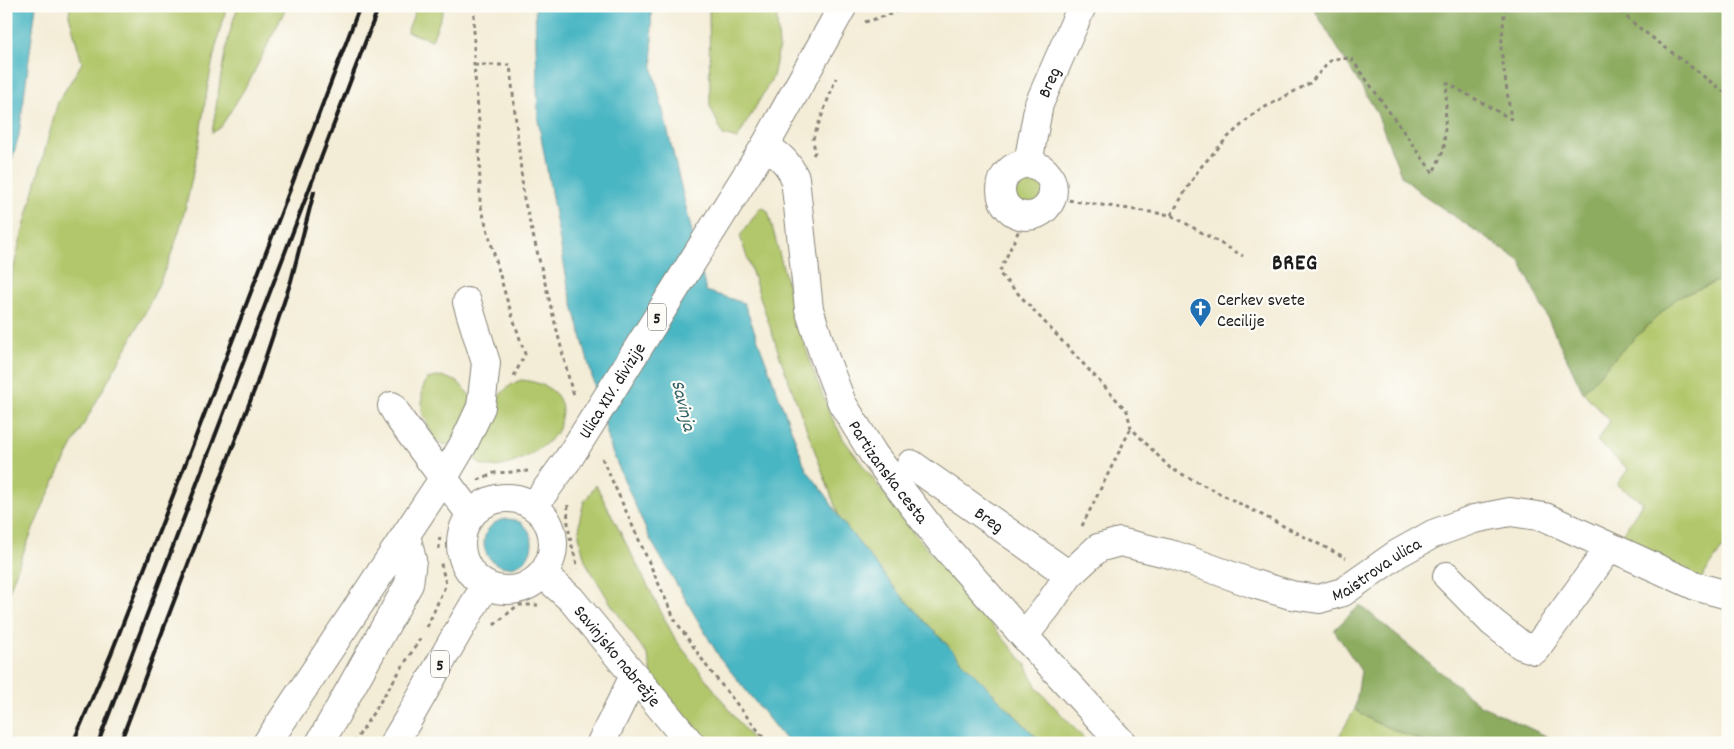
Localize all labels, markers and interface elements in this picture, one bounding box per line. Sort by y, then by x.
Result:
street label: Breg [1033,64,1069,102]
district label: BREG [1272,249,1318,280]
place label: Cerkev svete Cecilije [1217,289,1305,335]
church icon: Cerkev svete Cecilije [1189,297,1213,328]
road number: 5 [648,304,666,330]
street label: Ulica XIV. divizije [574,339,653,444]
water label: Savinja [662,378,701,435]
street label: Partizanska cesta [841,416,933,530]
street label: Breg [968,502,1008,540]
street label: Maistrova ulica [1330,533,1427,609]
street label: Savinjsko nabrežje [566,601,666,714]
road number: 5 [431,651,449,678]

